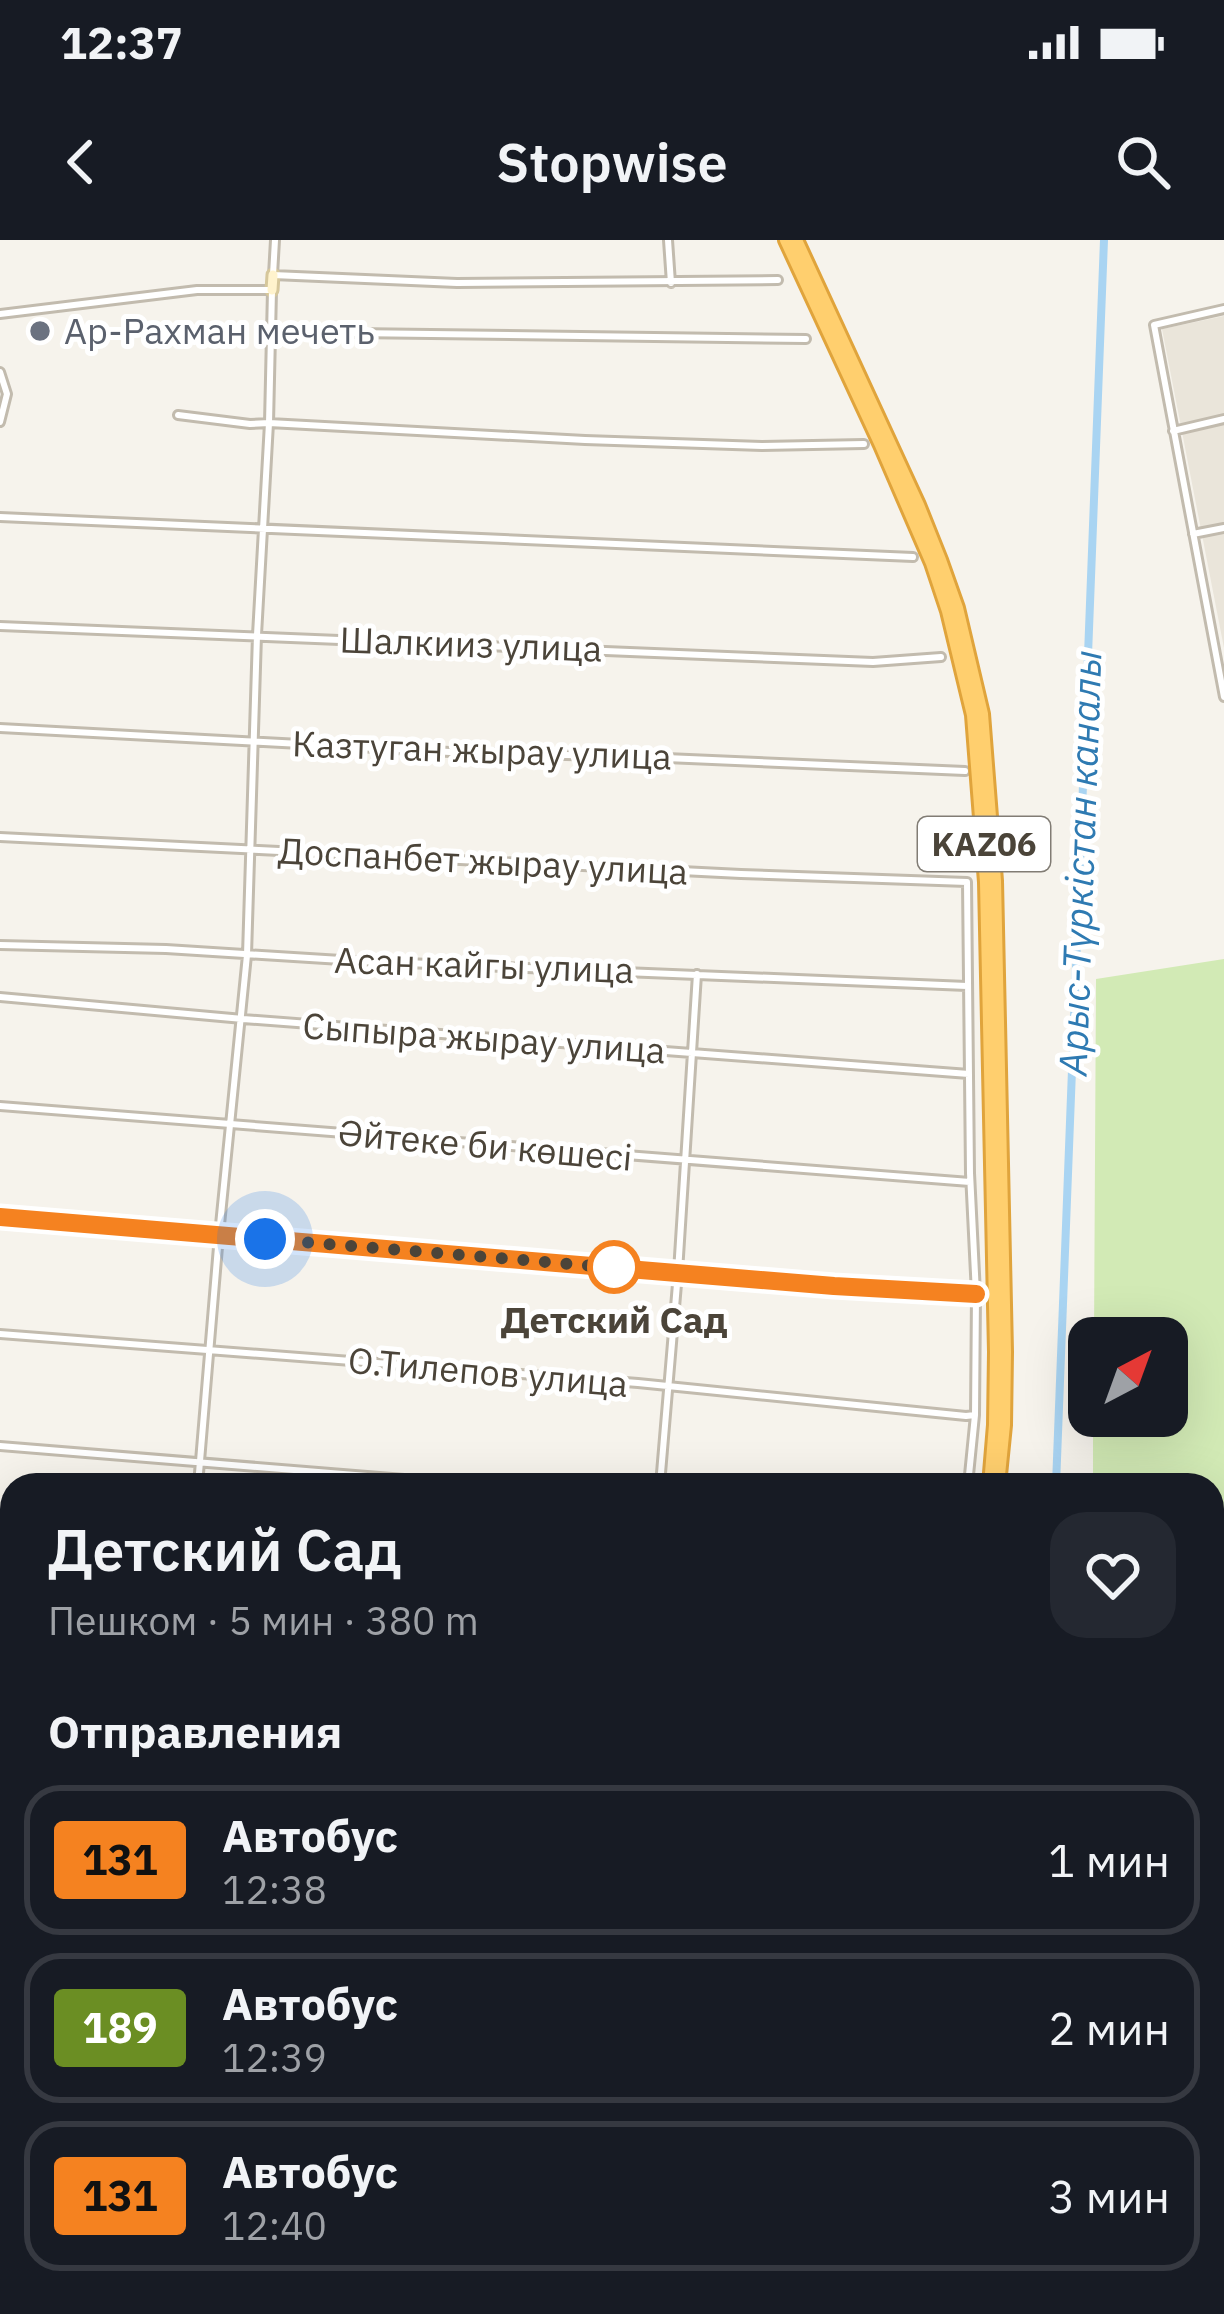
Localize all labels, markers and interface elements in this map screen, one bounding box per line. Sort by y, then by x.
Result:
text: 12:37 [60,13,183,71]
text: Stopwise [496,127,728,197]
icon: back [48,129,114,195]
icon: search [1110,129,1176,195]
place label: Ар-Рахман мечеть [64,307,375,354]
marker: Ар-Рахман мечеть [27,318,53,344]
street label: Шалкииз улица [339,615,603,672]
water label: Арыс-Түркістан каналы [1047,649,1112,1079]
street label: Казтуган жырау улица [291,719,673,780]
road number: KАZ06 [918,817,1050,871]
street label: Доспанбет жырау улица [277,826,689,895]
street label: Асан кайгы улица [333,936,635,993]
street label: Сыпыра жырау улица [301,1001,667,1074]
street label: Әйтеке би көшесі [336,1108,634,1181]
your location [235,1209,295,1269]
marker: Детский Сад [589,1242,639,1292]
place label: Детский Сад [501,1296,728,1343]
north arrow [1068,1317,1188,1437]
map controls [1068,1317,1188,1437]
street label: О.Тилепов улица [346,1336,630,1407]
button: heart [1050,1512,1176,1638]
text: Детский Сад [48,1513,401,1587]
text: Пешком · 5 мин · 380 m [48,1595,479,1646]
text: Отправления [48,1702,342,1760]
text: Автобус [222,1806,398,1864]
text: 1 мин [1048,1831,1170,1889]
text: 131 [82,1832,158,1887]
text: 12:38 [222,1864,327,1915]
text: Автобус [222,1974,398,2032]
text: 2 мин [1048,1999,1170,2057]
text: 189 [82,2000,158,2055]
text: 12:39 [222,2032,327,2083]
text: Автобус [222,2142,398,2200]
text: 3 мин [1048,2167,1170,2225]
text: 131 [82,2168,158,2223]
text: 12:40 [222,2200,327,2251]

